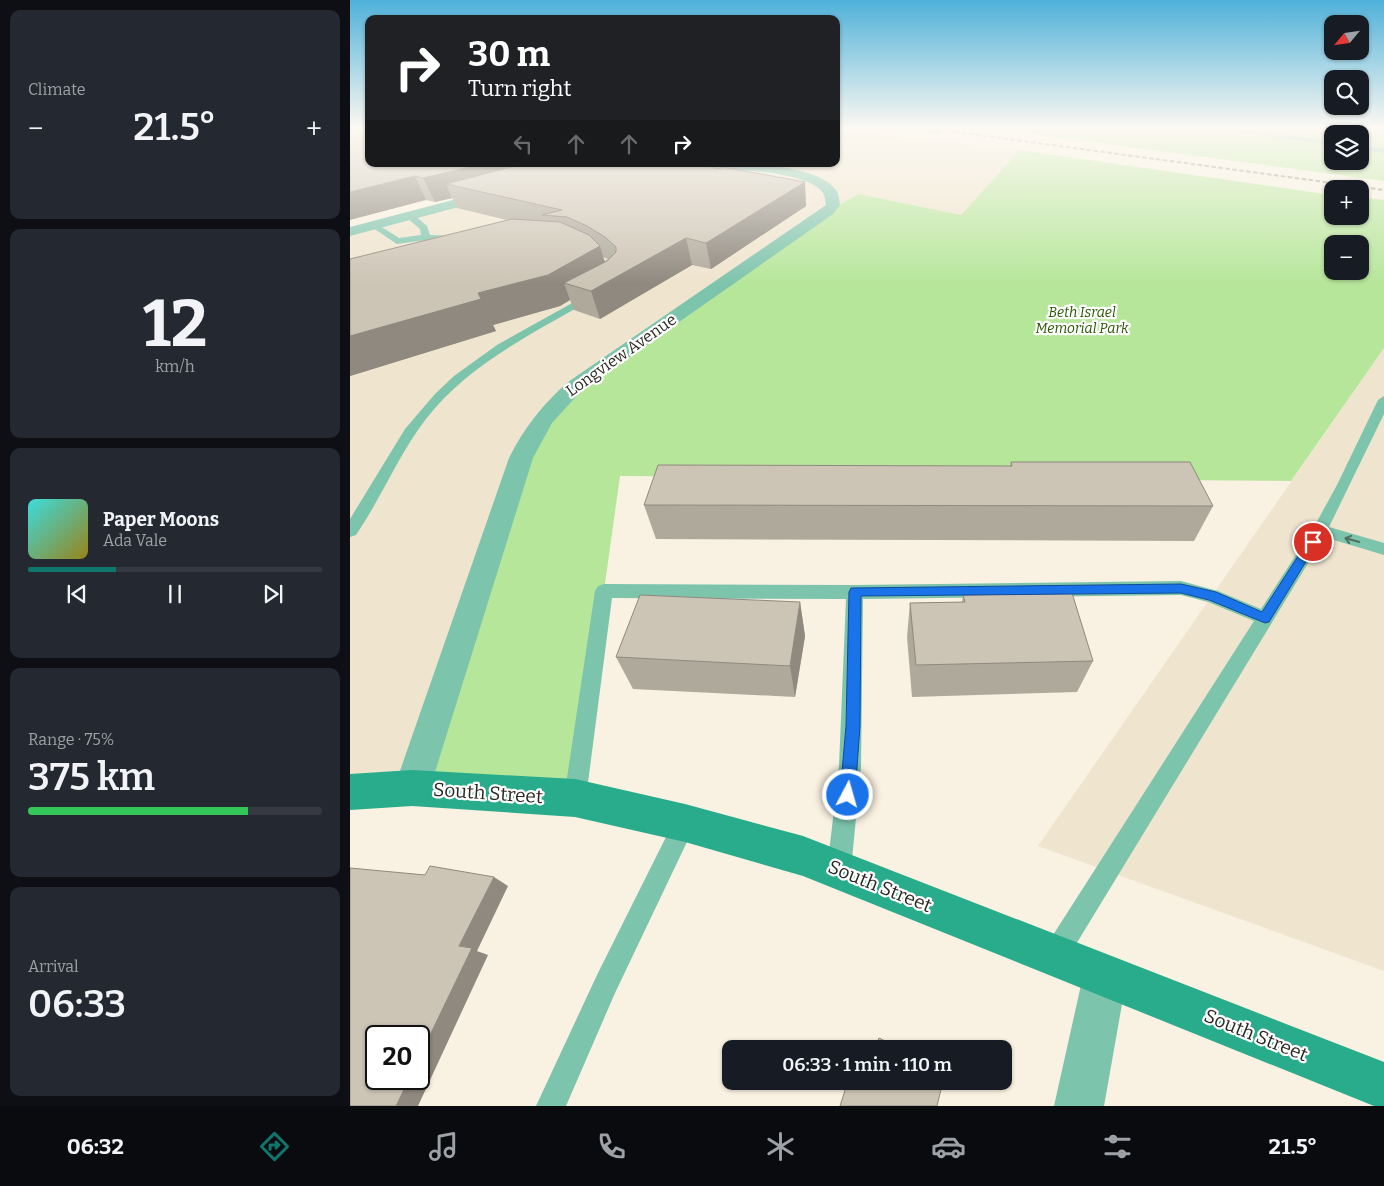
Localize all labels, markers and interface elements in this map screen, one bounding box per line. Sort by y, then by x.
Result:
north arrow [1324,15,1369,60]
map controls [1324,15,1369,280]
text: 30 m [468,33,550,75]
icon: right [385,35,450,100]
button: search [1324,70,1369,115]
text: Turn right [468,75,571,102]
text: Climate [28,80,86,99]
text: 21.5° [133,104,216,150]
text: − [28,112,43,145]
text: + [306,112,322,145]
button: layers [1324,125,1369,170]
icon: left [509,130,537,158]
icon: ahead [562,130,590,158]
icon: ahead [615,130,643,158]
icon: right [668,130,696,158]
button: + [1324,180,1369,225]
button: − [1324,235,1369,280]
text: 12 [143,285,207,363]
park label: Beth Israel Memorial Park [1035,304,1129,337]
street label: Longview Avenue [562,310,680,400]
text: km/h [155,357,195,376]
text: Paper Moons [103,508,219,531]
pin [1292,521,1334,563]
icon: arrive [1299,528,1327,556]
text: Ada Vale [103,531,167,550]
one-way arrow [1344,534,1360,544]
icon: previous [63,580,91,608]
icon: pause [161,580,189,608]
icon: next [259,580,287,608]
text: Range · 75% [28,730,114,749]
text: 375 km [28,754,155,800]
position arrow [821,768,873,820]
street label: South Street [432,778,544,808]
street label: South Street [825,855,935,917]
text: Arrival [28,957,79,976]
text: 06:33 [28,981,126,1027]
street label: South Street [1201,1004,1311,1066]
speed limit sign: 20 [365,1025,430,1090]
text: 06:33 · 1 min · 110 m [782,1053,952,1076]
icon: directions [257,1129,292,1164]
icon: music [426,1129,461,1164]
icon: phone [594,1129,629,1164]
icon: climate [763,1129,798,1164]
icon: car [931,1129,966,1164]
icon: filters [1100,1129,1135,1164]
text: 06:32 [67,1133,124,1160]
text: 21.5° [1269,1133,1317,1160]

